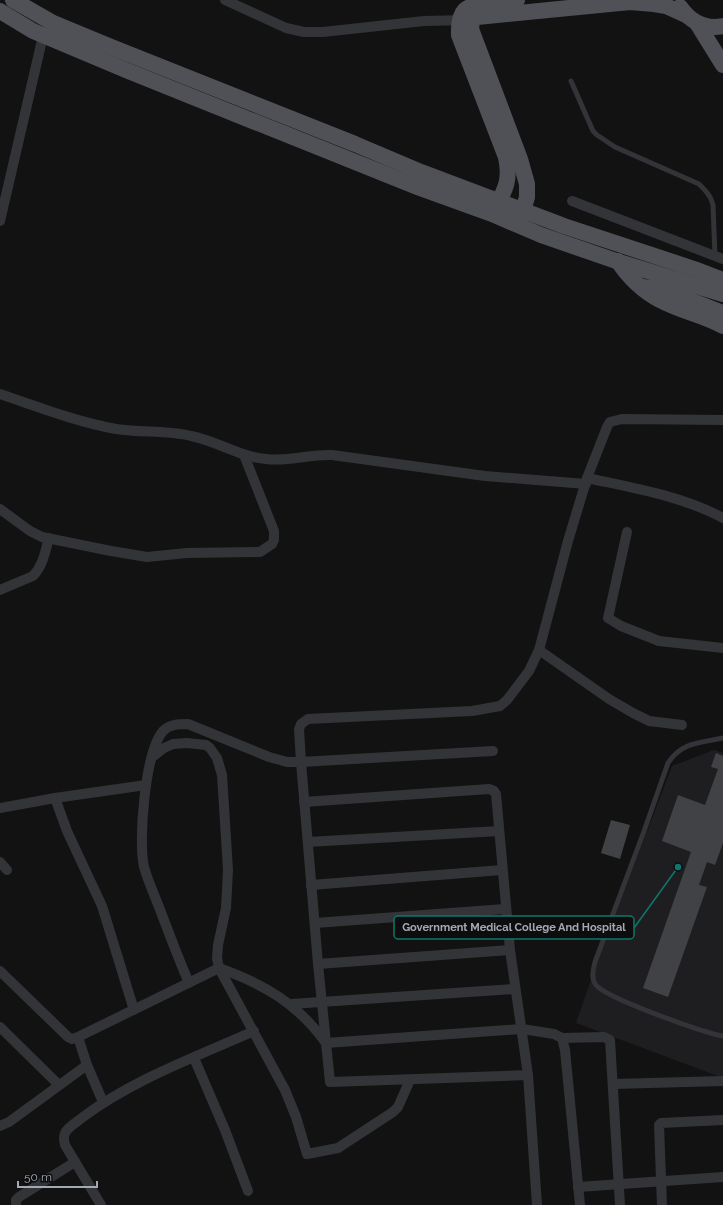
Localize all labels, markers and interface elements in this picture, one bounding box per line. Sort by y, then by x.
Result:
callout: Government Medical College And Hospital [394,916,634,939]
text: Government Medical College And Hospital [402,921,626,934]
scale bar [18,1163,97,1189]
text: 50 m [24,1170,52,1184]

